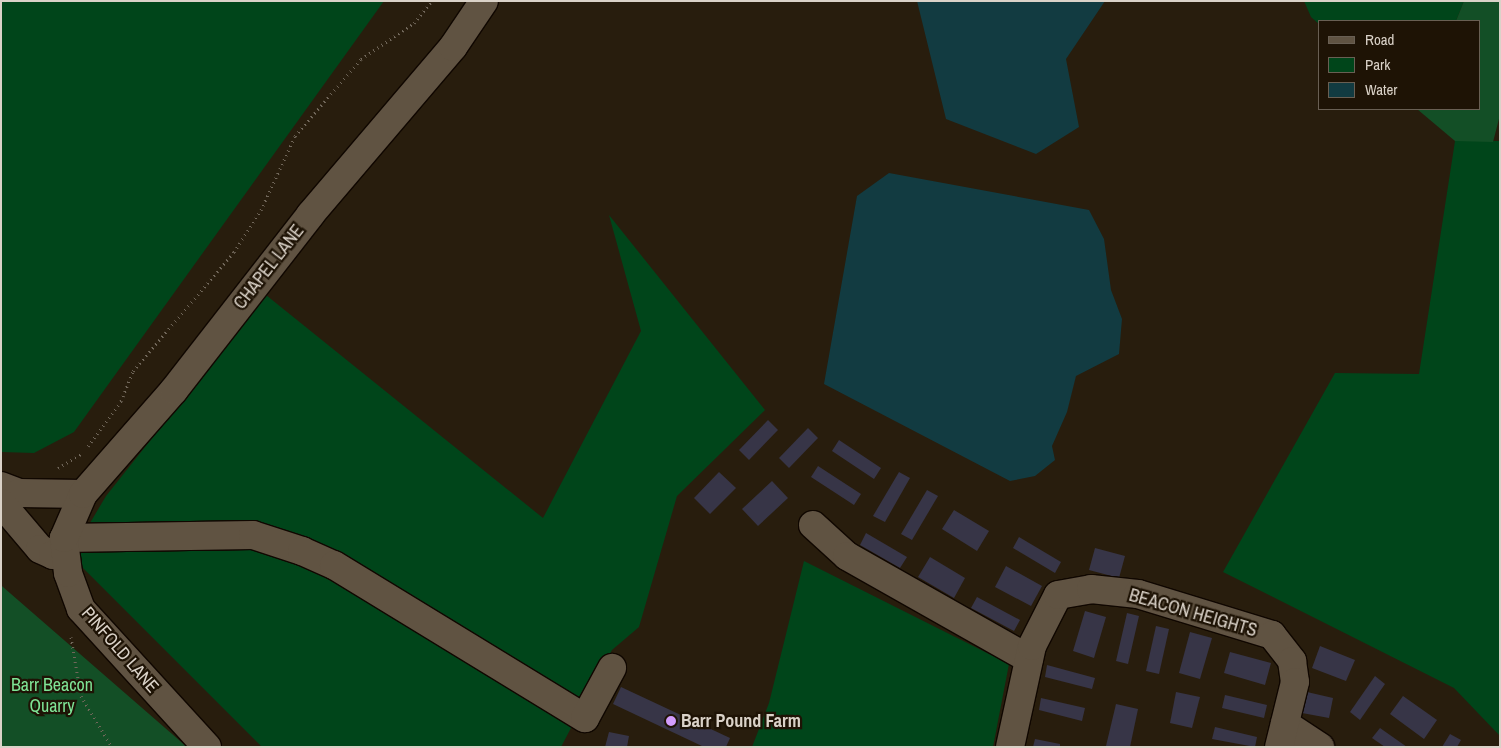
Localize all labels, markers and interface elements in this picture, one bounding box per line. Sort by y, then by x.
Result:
legend [1318,20,1481,110]
text: Road [1365,29,1394,50]
text: Park [1365,54,1390,75]
text: Water [1365,79,1397,100]
street label: CHAPEL LANE [229,220,309,314]
street label: BEACON HEIGHTS [1127,584,1259,642]
street label: PINFOLD LANE [77,603,163,697]
park label: Barr Beacon Quarry [11,675,93,718]
place label: Barr Pound Farm [681,710,801,732]
marker: Barr Pound Farm [665,715,677,727]

